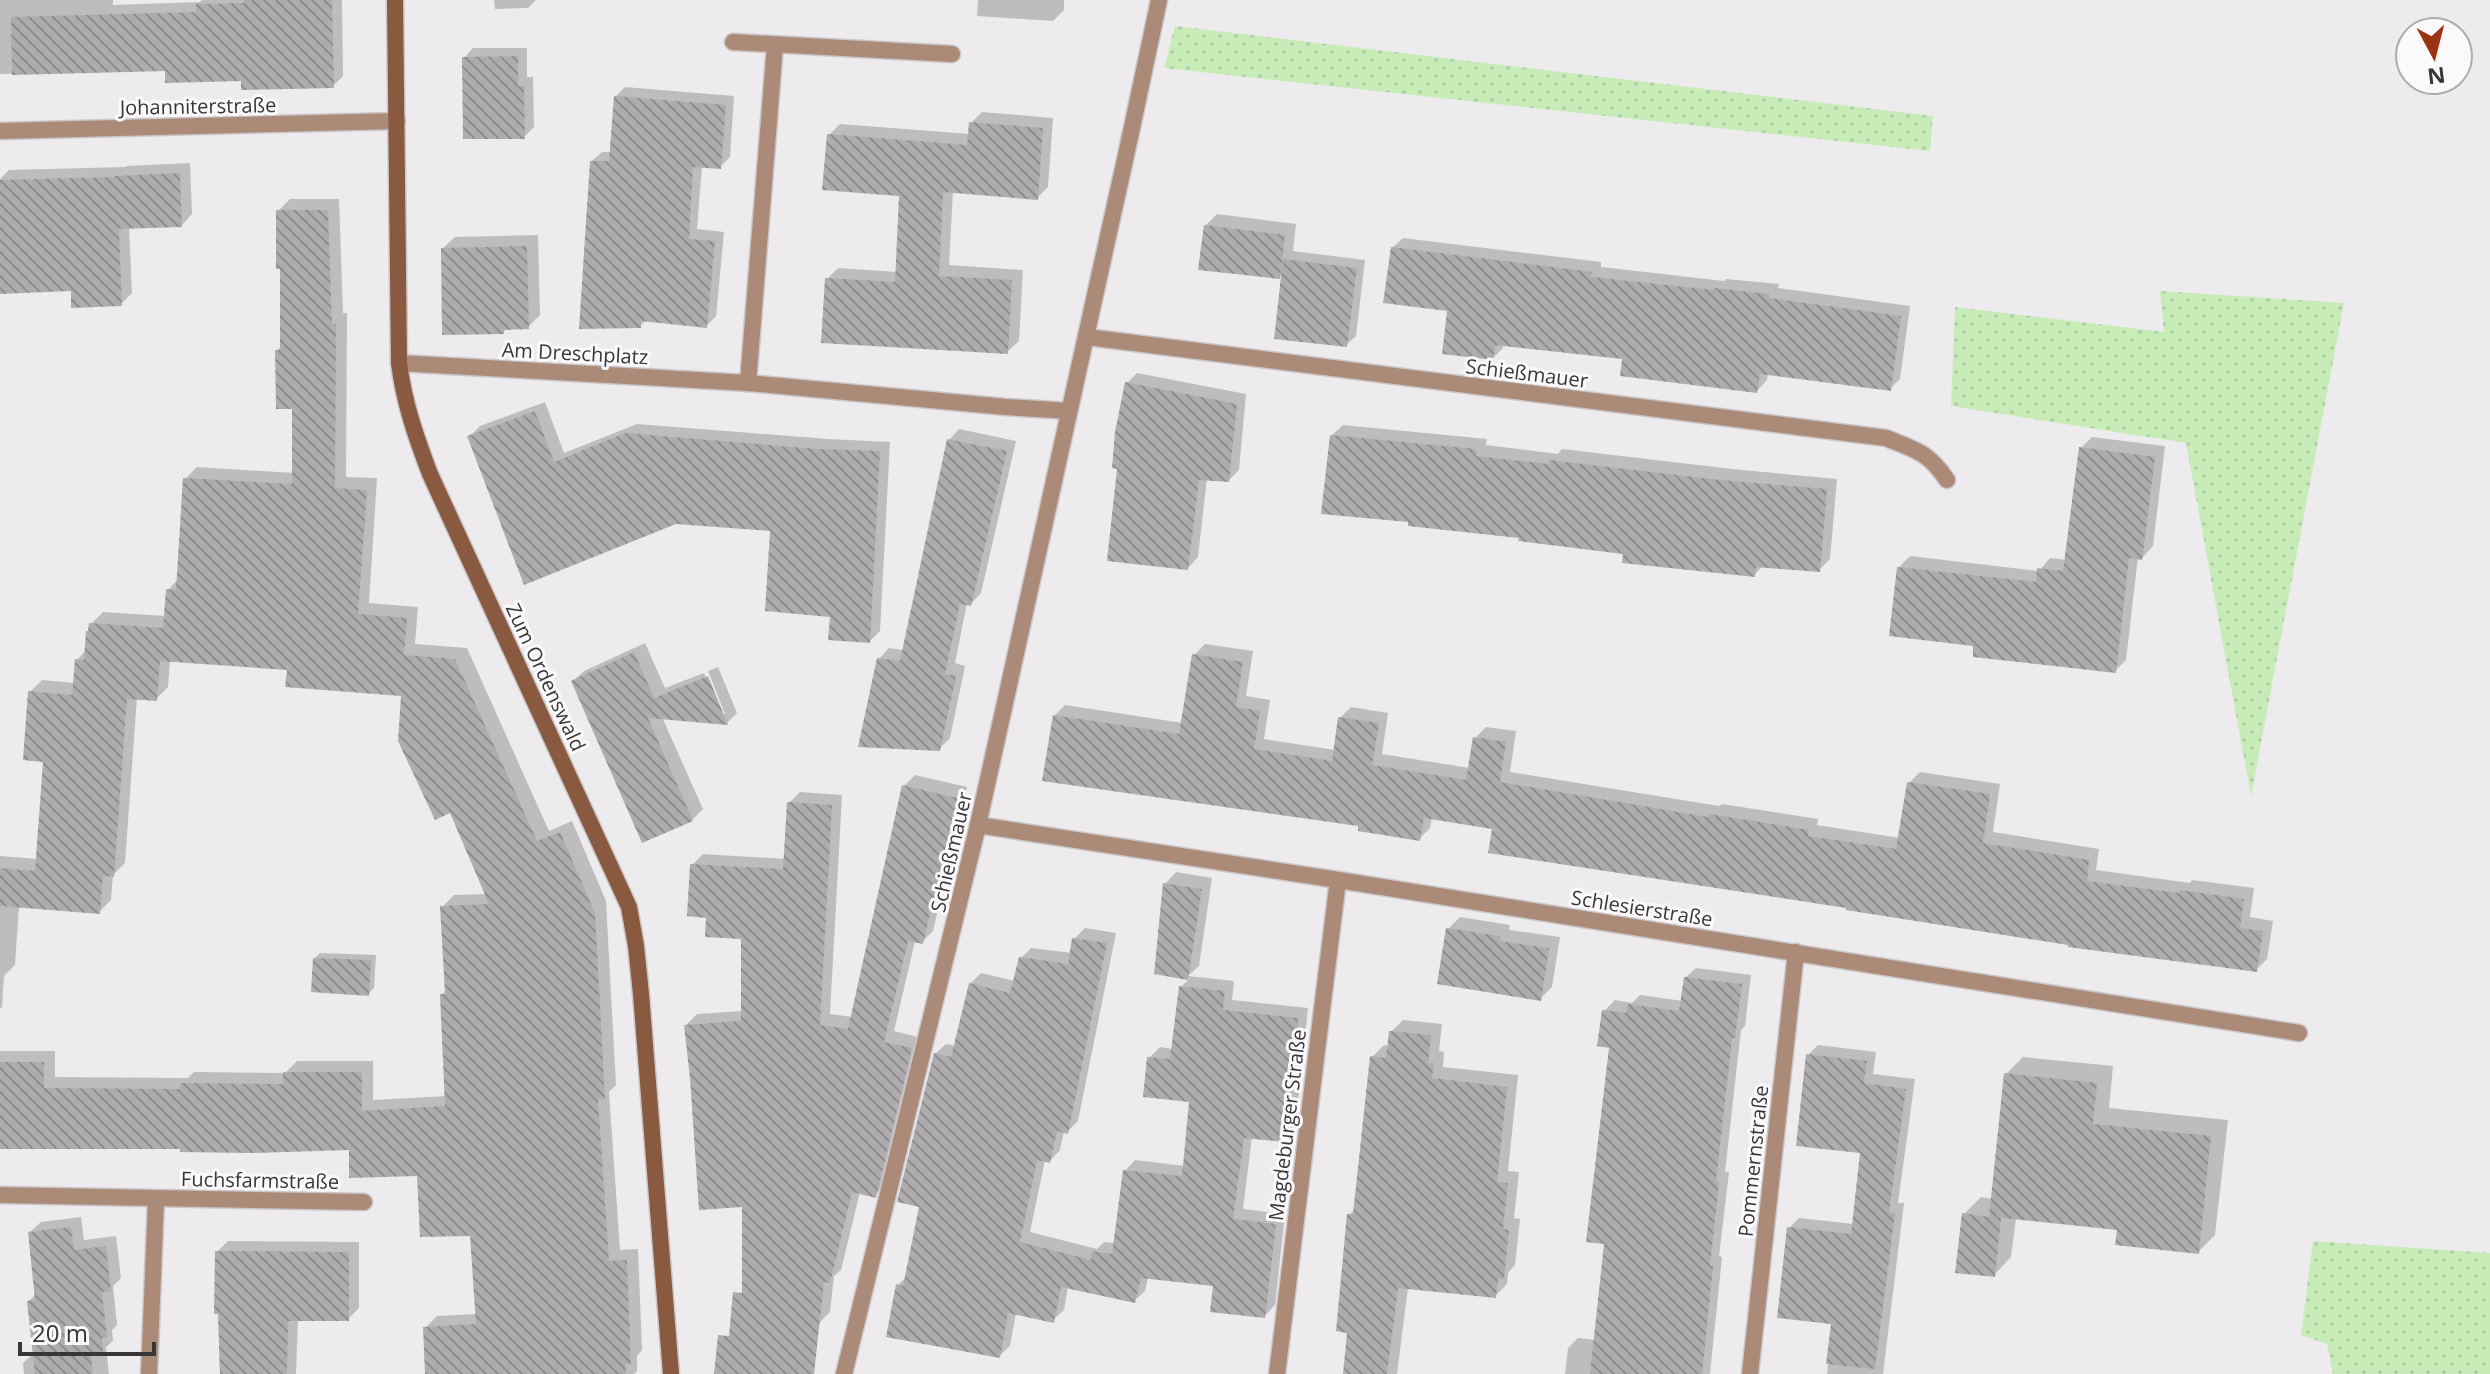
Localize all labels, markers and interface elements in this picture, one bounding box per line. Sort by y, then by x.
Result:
north arrow [2394,16,2474,96]
text: N [2426,61,2447,93]
street label: Johanniterstraße [118,91,276,121]
street label: Am Dreschplatz [501,336,649,370]
street label: Schießmauer [1464,352,1590,394]
street label: Zum Ordenswald [500,599,592,755]
street label: Schießmauer [924,789,978,915]
street label: Schlesierstraße [1569,884,1715,932]
street label: Magdeburger Straße [1262,1028,1312,1222]
street label: Pommernstraße [1732,1084,1774,1238]
street label: Fuchsfarmstraße [181,1165,339,1195]
scale bar [20,1306,154,1356]
text: 20 m [32,1316,88,1349]

